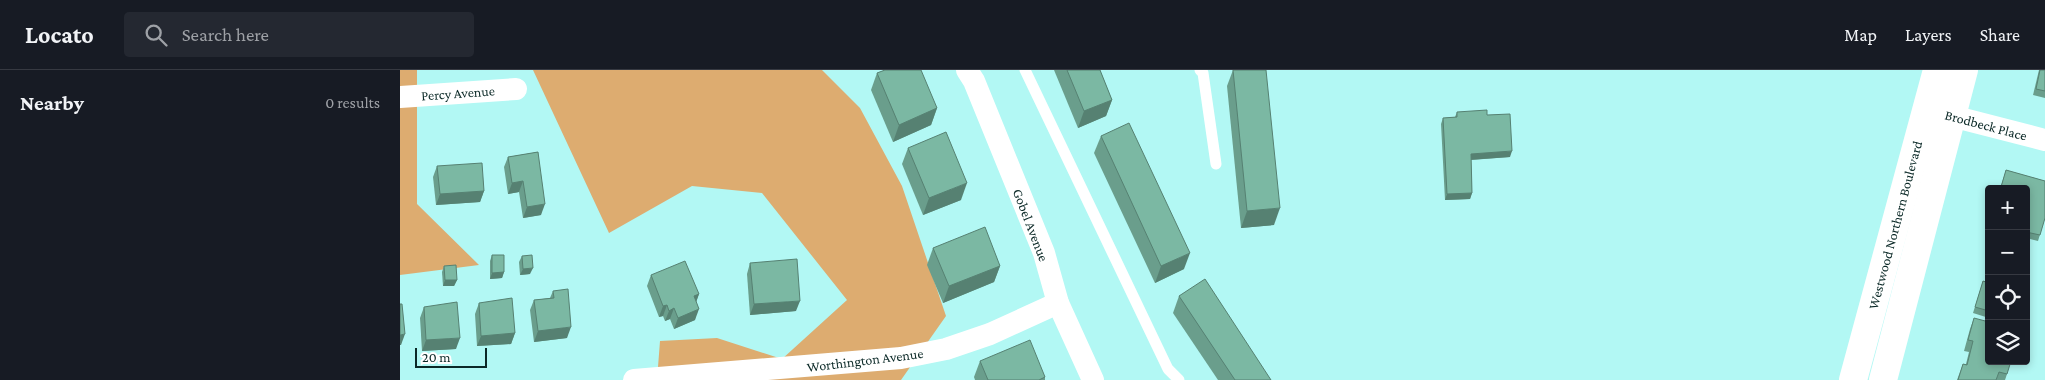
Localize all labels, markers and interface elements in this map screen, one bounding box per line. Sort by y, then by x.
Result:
search box [124,12,474,57]
text: Locato [25,21,94,48]
icon: search [142,21,170,49]
text: Search here [182,24,269,45]
text: Map [1844,25,1877,45]
text: Layers [1905,25,1952,45]
text: Share [1980,25,2020,45]
street label: Percy Avenue [421,82,495,104]
text: Nearby [20,91,84,115]
text: 0 results [325,94,380,111]
street label: Brodbeck Place [1943,106,2029,144]
street label: Westwood Northern Boulevard [1865,138,1925,311]
map controls [1985,185,2030,365]
button: + [1985,185,2030,230]
street label: Gobel Avenue [1010,186,1052,264]
button: − [1985,230,2030,275]
button: locate [1985,275,2030,320]
button: layers [1985,320,2030,365]
scale bar [415,345,488,368]
street label: Worthington Avenue [806,345,924,375]
text: 20 m [422,349,450,365]

